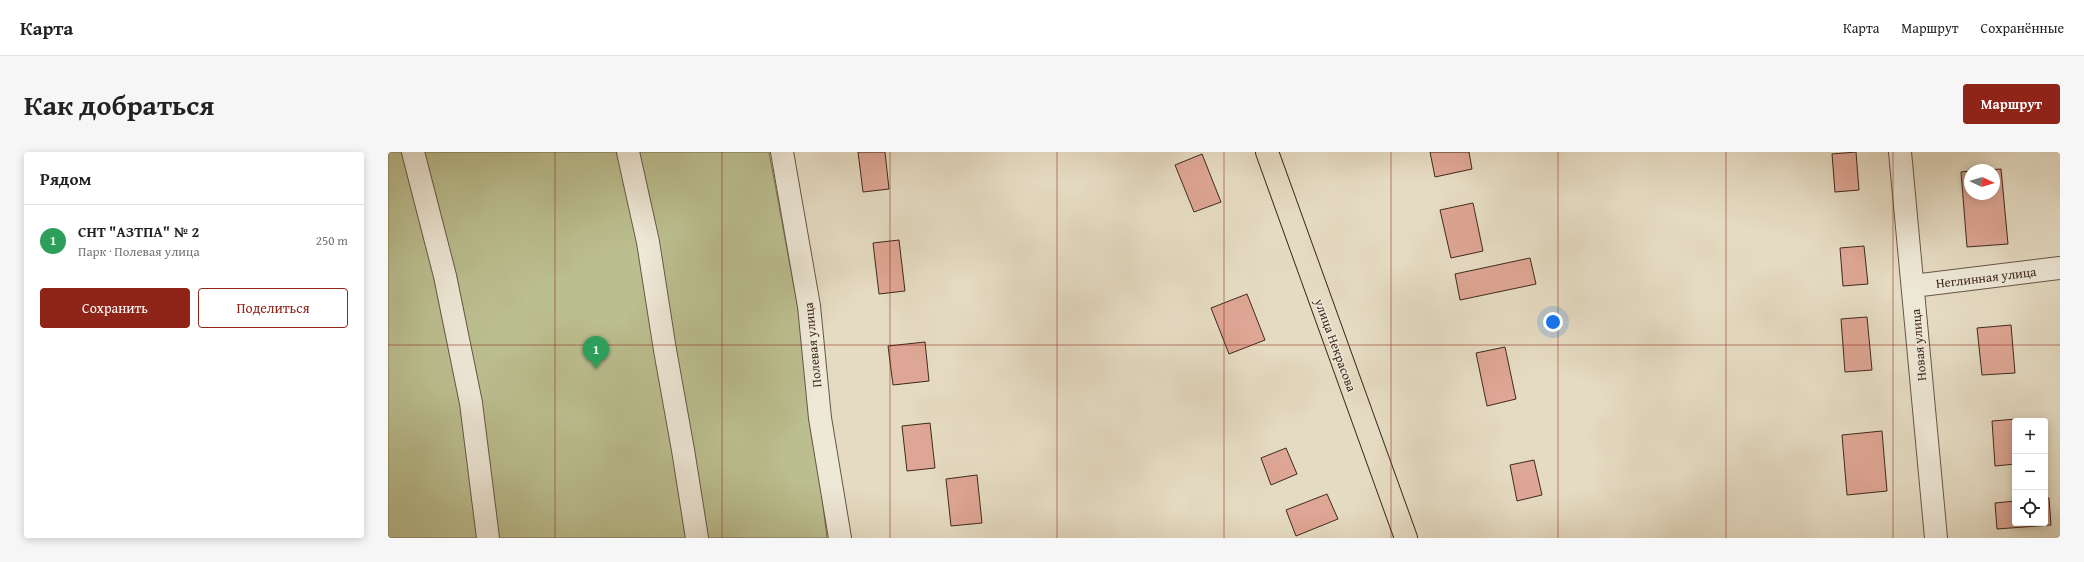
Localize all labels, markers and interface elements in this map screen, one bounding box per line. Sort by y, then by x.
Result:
text: Карта [20,14,73,42]
text: Карта [1843,18,1879,38]
text: Маршрут [1901,18,1959,38]
text: Сохранённые [1981,18,2064,38]
text: Как добраться [24,84,214,125]
button: Маршрут [1963,84,2060,124]
north arrow [1964,164,2000,200]
text: Рядом [40,166,91,191]
text: СНТ "АЗТПА" № 2 [78,221,199,242]
text: 1 [50,231,56,250]
text: 250 m [316,231,348,250]
text: Парк · Полевая улица [78,242,200,261]
street label: Неглинная улица [1935,262,2038,293]
button: Сохранить [40,288,190,328]
button: Поделиться [198,288,348,328]
street label: улица Некрасова [1310,295,1361,395]
street label: Полевая улица [799,301,826,388]
street label: Новая улица [1906,307,1931,382]
your location [1543,312,1563,332]
pin: 1 [583,336,609,369]
map controls [2012,418,2048,526]
button: + [2012,418,2048,454]
button: − [2012,454,2048,490]
button: locate [2012,490,2048,526]

